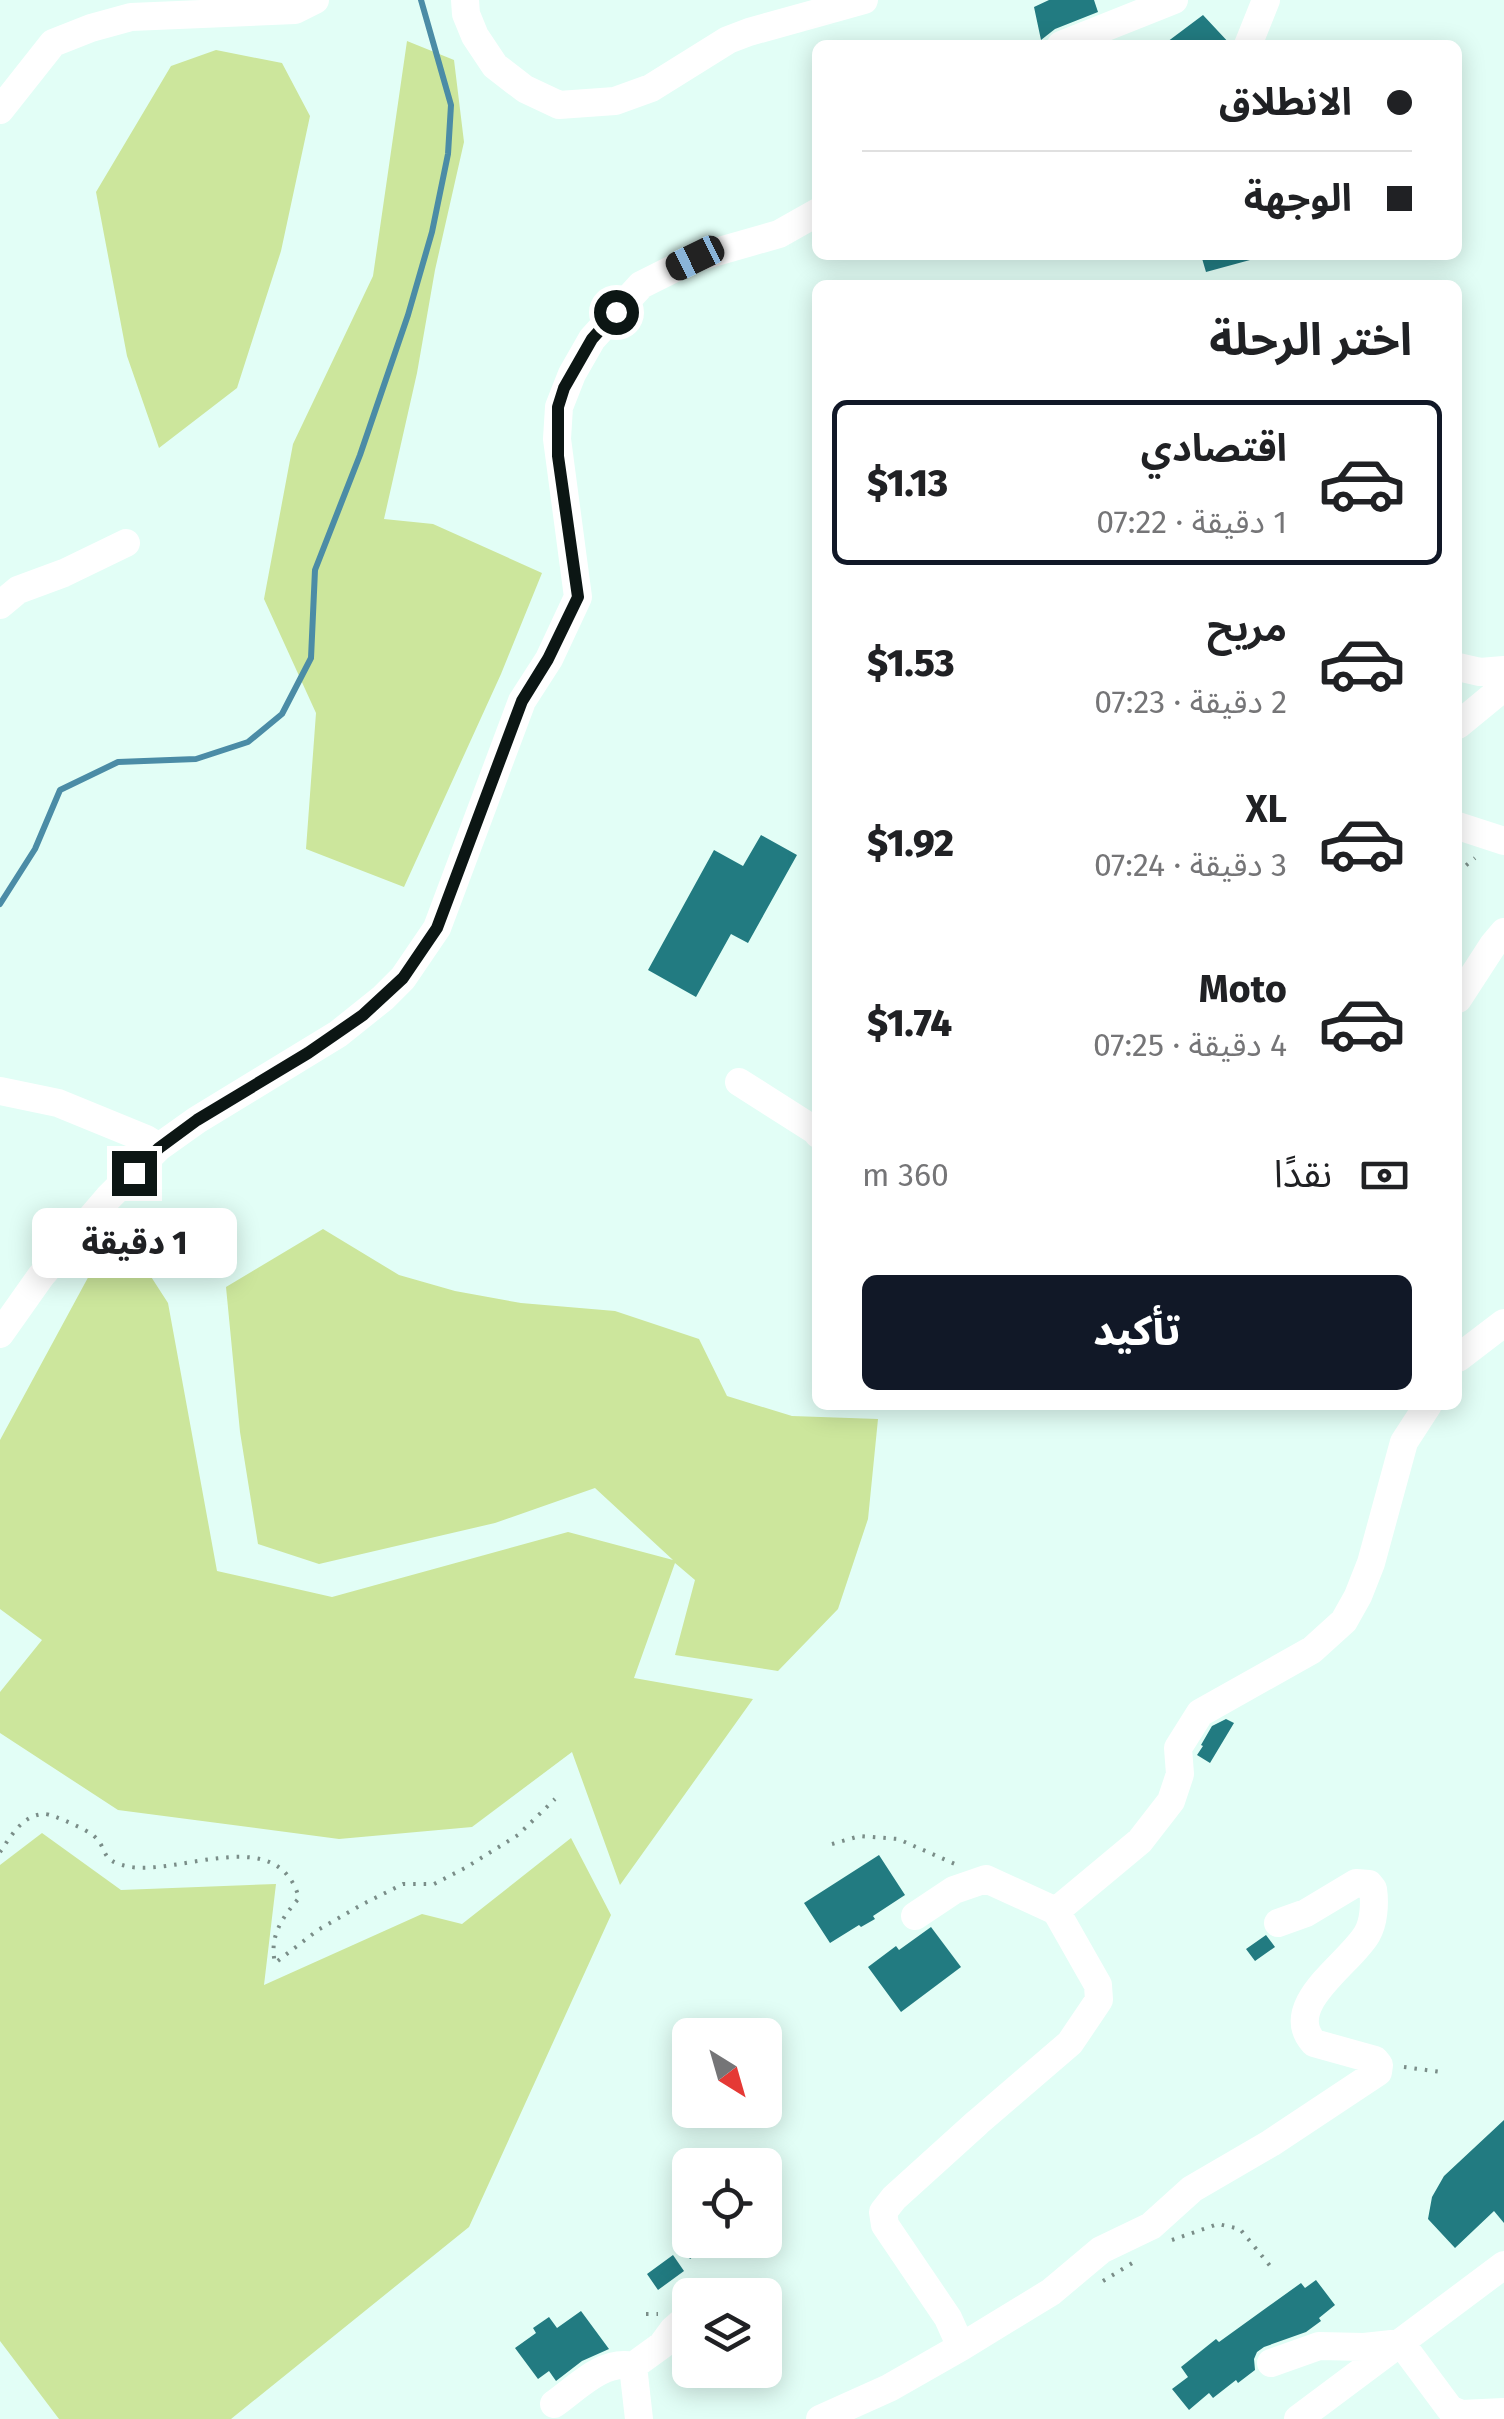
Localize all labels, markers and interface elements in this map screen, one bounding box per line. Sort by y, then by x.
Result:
text: الانطلاق [1219,79,1352,125]
text: الوجهة [1244,175,1352,221]
car [661,231,729,285]
route start [594,290,639,335]
text: اختر الرحلة [1209,313,1412,367]
text: اقتصادي [1141,425,1287,471]
icon: car [1317,438,1407,528]
text: $1.13 [867,460,948,506]
text: 1 دقيقة · 07:22 [1096,503,1287,541]
text: مريح [1207,605,1287,651]
icon: car [1317,618,1407,708]
text: $1.53 [867,640,955,686]
text: 2 دقيقة · 07:23 [1094,683,1287,721]
text: XL [1245,786,1287,832]
icon: car [1317,798,1407,888]
text: $1.92 [867,820,954,866]
text: 3 دقيقة · 07:24 [1094,846,1287,884]
text: Moto [1199,966,1287,1012]
icon: car [1317,978,1407,1068]
text: $1.74 [867,1000,952,1046]
text: 4 دقيقة · 07:25 [1093,1026,1287,1064]
icon: cash [1357,1148,1412,1203]
route end [112,1151,157,1196]
text: نقدًا [1274,1151,1332,1197]
text: 360 m [862,1156,949,1194]
callout: 1 دقيقة [32,1208,236,1278]
text: 1 دقيقة [82,1224,188,1262]
button: تأكيد [862,1275,1412,1390]
north arrow [672,2018,782,2128]
map controls [672,2018,782,2388]
button: locate [672,2148,782,2258]
button: layers [672,2278,782,2388]

